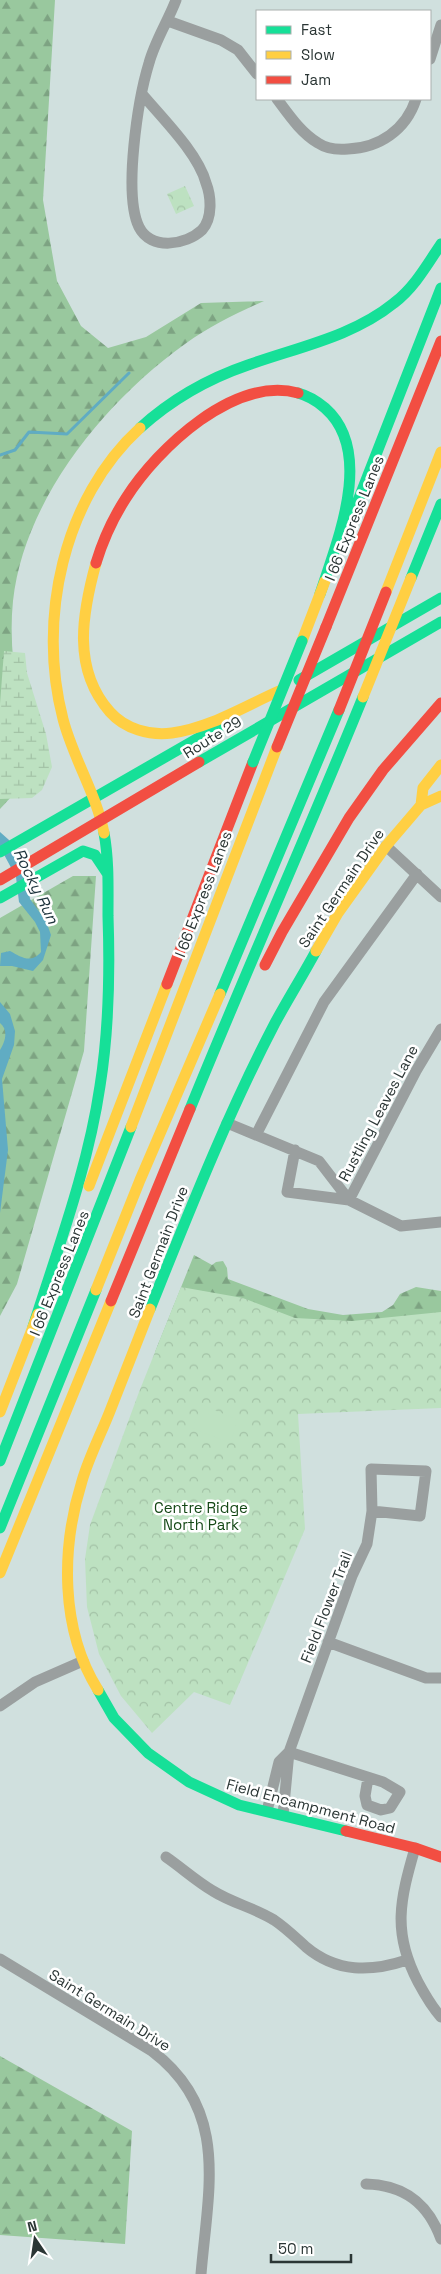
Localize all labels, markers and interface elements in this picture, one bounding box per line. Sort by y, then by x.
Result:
legend [256,10,431,100]
text: Fast [301,20,332,39]
text: Slow [301,45,335,64]
text: Jam [301,70,331,89]
street label: I 66 Express Lanes [320,452,388,583]
street label: Route 29 [179,712,245,762]
street label: Saint Germain Drive [294,825,388,951]
street label: I 66 Express Lanes [170,828,236,960]
water label: Rocky Run [9,845,64,928]
street label: Rustling Leaves Lane [334,1041,422,1185]
street label: Saint Germain Drive [124,1183,192,1321]
street label: I 66 Express Lanes [25,1207,93,1338]
park label: Centre Ridge North Park [154,1498,248,1534]
street label: Field Flower Trail [296,1549,356,1665]
street label: Field Encampment Road [225,1774,397,1838]
street label: Saint Germain Drive [46,1965,174,2055]
north arrow [10,2214,60,2264]
text: N [25,2217,39,2236]
scale bar [271,2232,351,2264]
text: 50 m [278,2239,313,2258]

